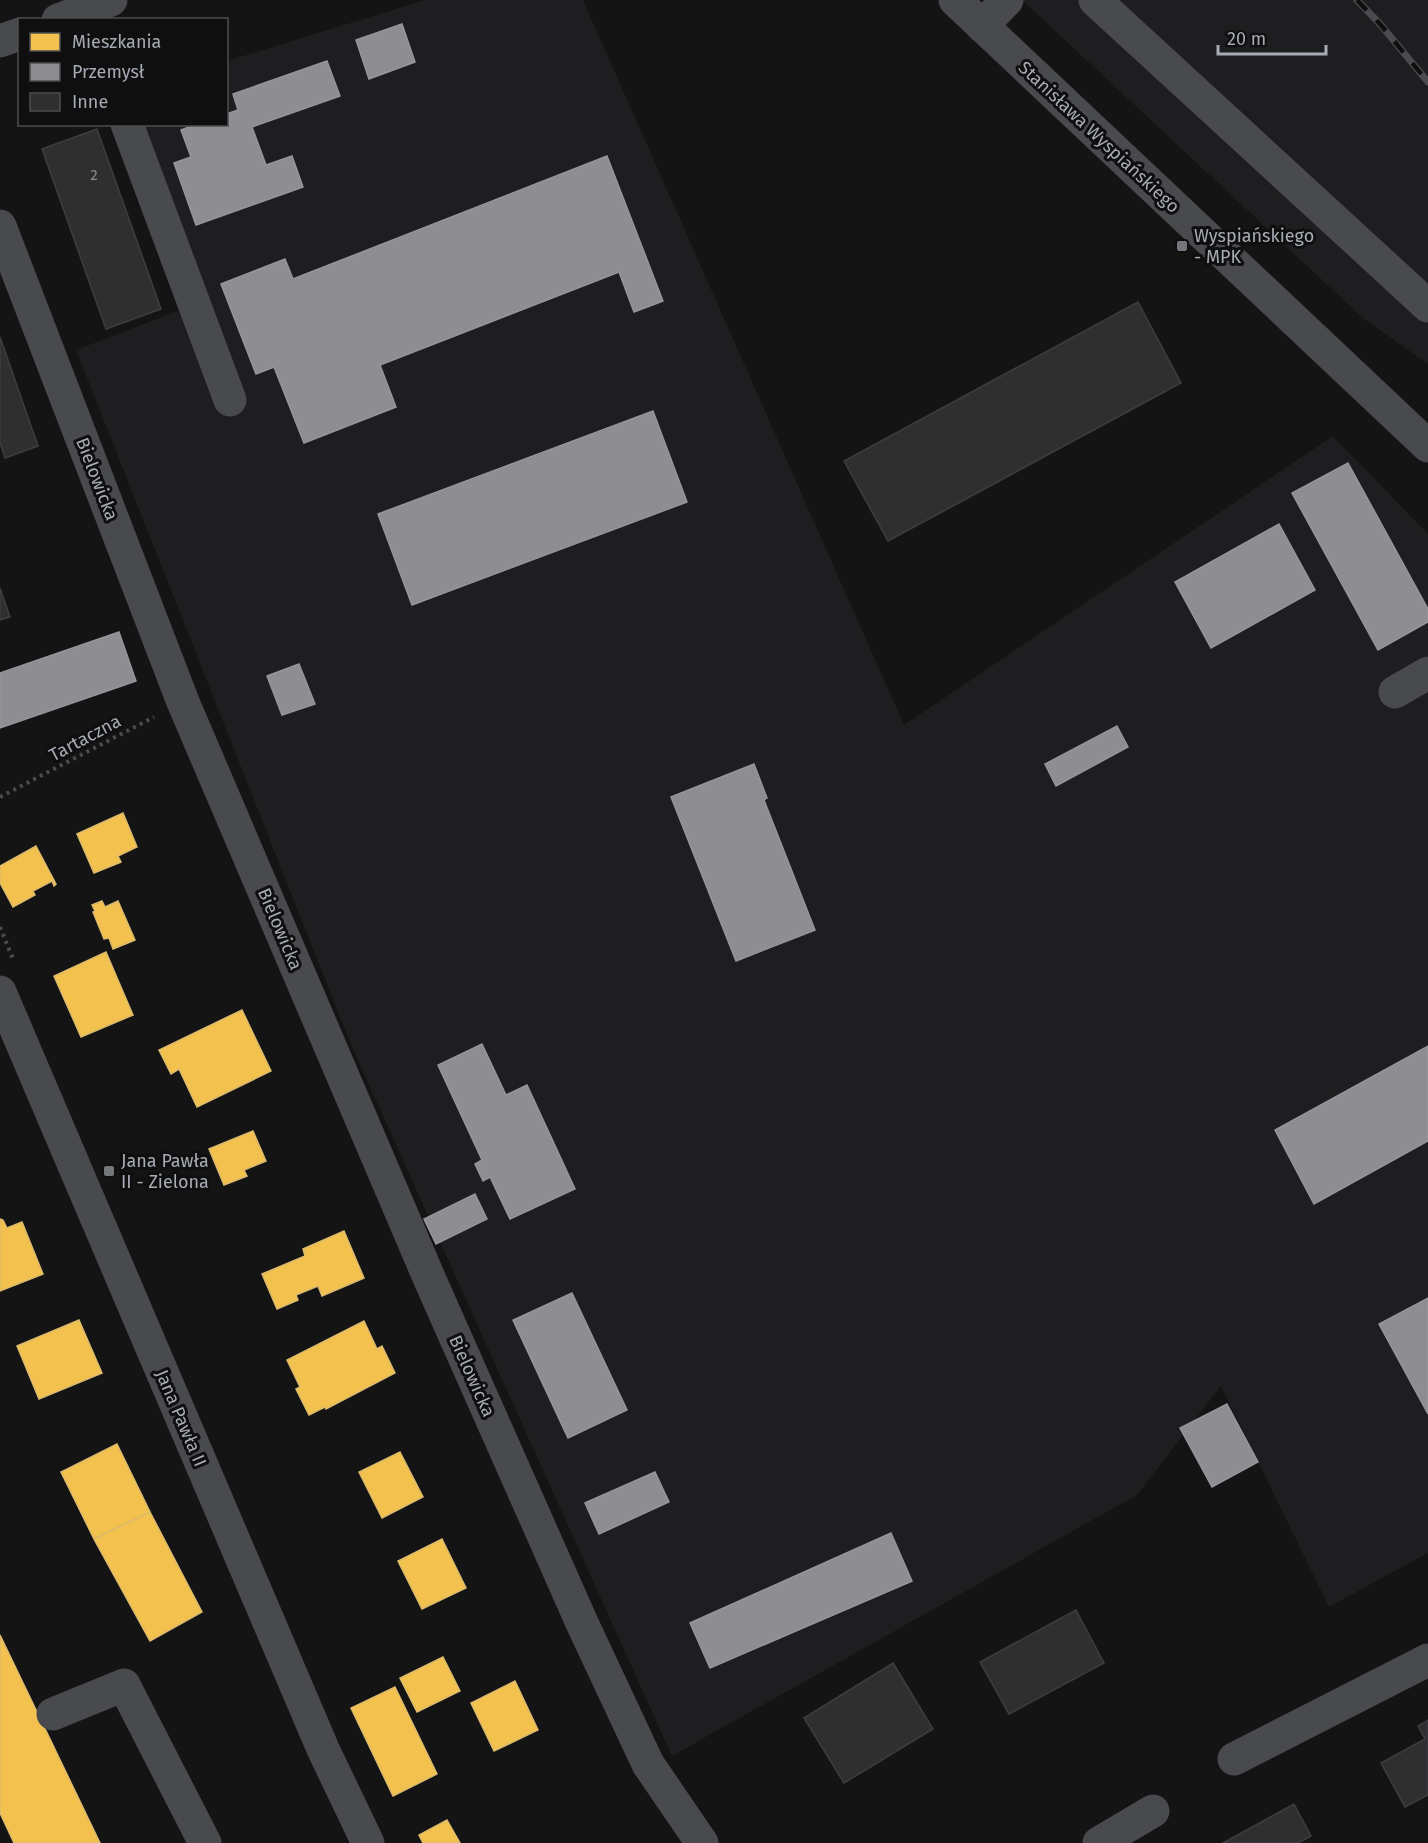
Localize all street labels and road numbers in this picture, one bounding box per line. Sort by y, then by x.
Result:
street label: Stanisława Wyspiańskiego [1014,57,1184,217]
street label: Bielowicka [71,435,123,523]
street label: Tartaczna [45,710,125,766]
street label: Bielowicka [253,885,307,973]
street label: Bielowicka [444,1332,500,1420]
street label: Jana Pawła II [151,1366,211,1470]

